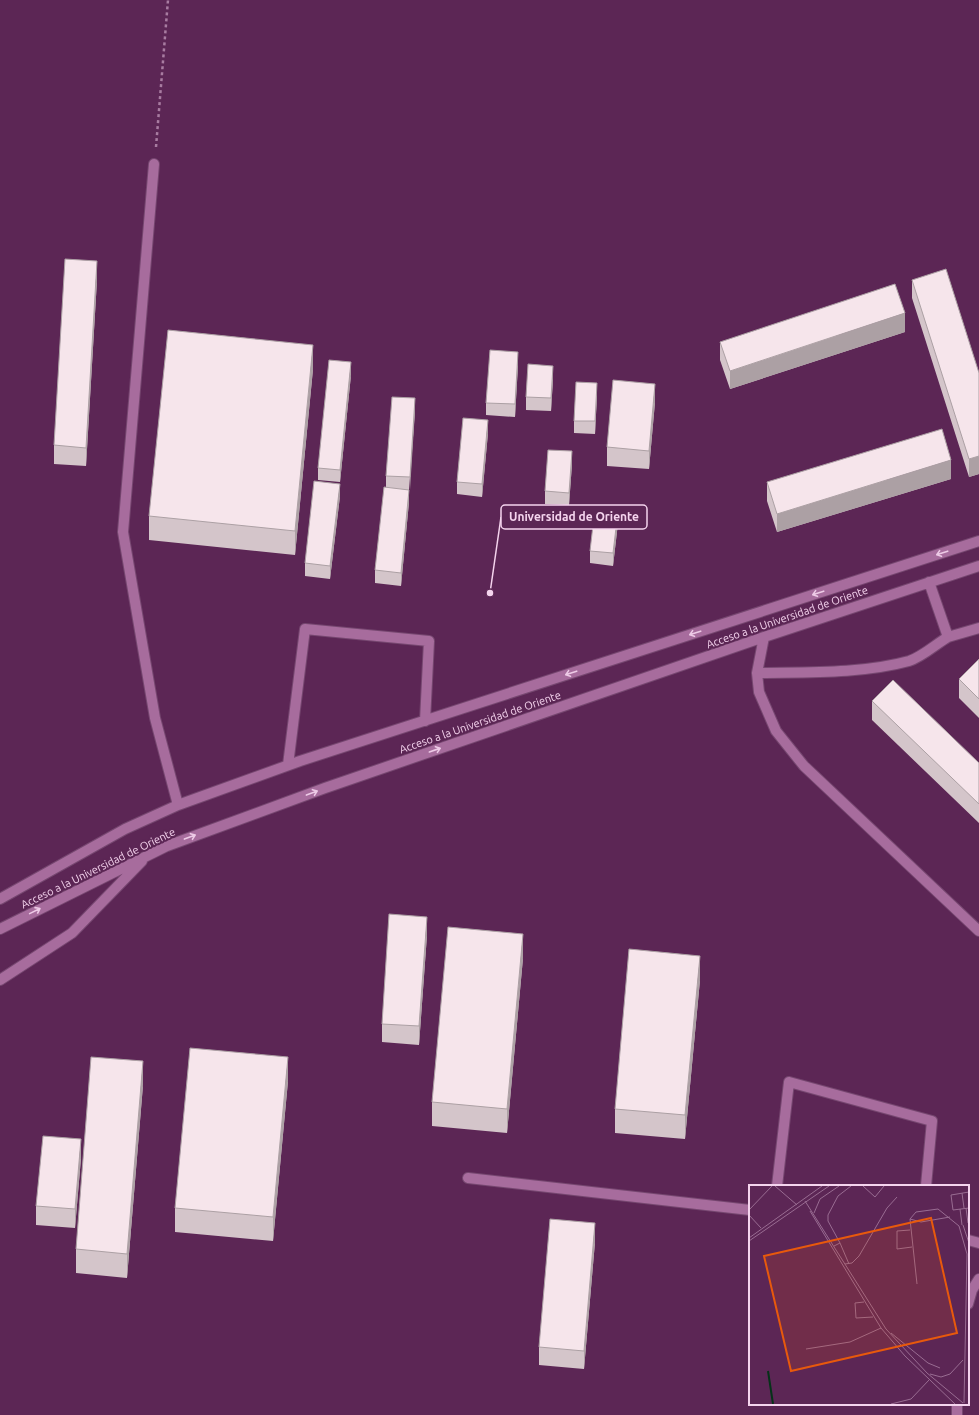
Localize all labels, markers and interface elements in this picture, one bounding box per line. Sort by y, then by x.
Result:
callout: Universidad de Oriente [501,505,647,529]
text: Universidad de Oriente [509,510,639,523]
one-way arrow [936,550,949,557]
street label: Acceso a la Universidad de Oriente [705,584,869,650]
one-way arrow [812,590,825,597]
one-way arrow [688,630,701,637]
one-way arrow [565,670,577,678]
street label: Acceso a la Universidad de Oriente [398,689,562,755]
one-way arrow [429,746,441,754]
one-way arrow [306,788,318,796]
street label: Acceso a la Universidad de Oriente [19,825,177,911]
one-way arrow [184,833,196,841]
one-way arrow [29,907,41,914]
inset map [749,1185,969,1405]

